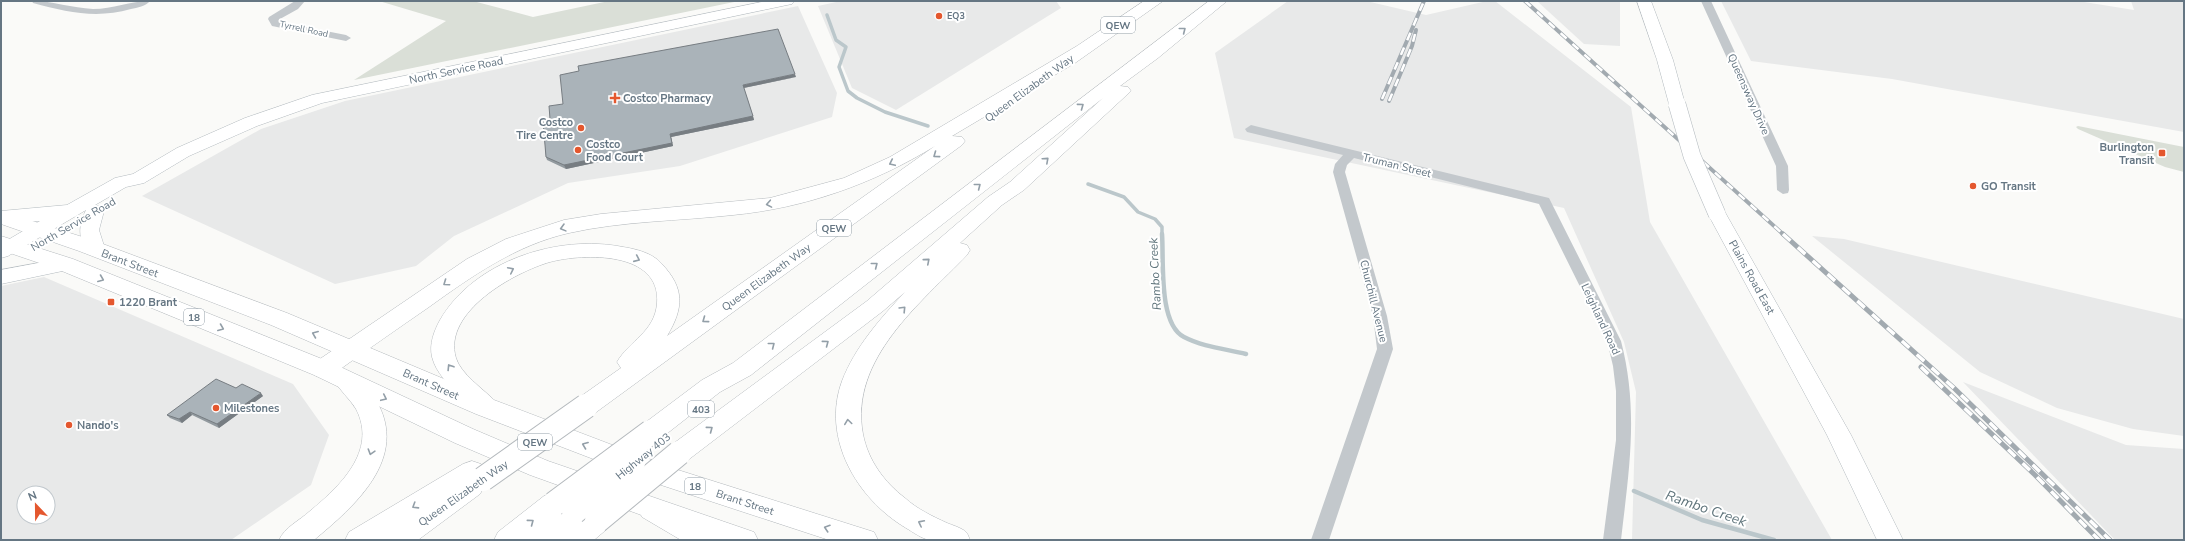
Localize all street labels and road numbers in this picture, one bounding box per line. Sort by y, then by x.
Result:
road number: QEW [1101,17,1135,33]
street label: Tyrrell Road [279,18,329,40]
street label: Queen Elizabeth Way [982,51,1077,126]
street label: Queensway Drive [1724,51,1773,137]
street label: North Service Road [408,53,504,88]
street label: Truman Street [1361,150,1433,181]
street label: North Service Road [28,194,118,255]
road number: QEW [817,220,851,236]
street label: Plains Road East [1725,237,1778,317]
street label: Queen Elizabeth Way [719,240,814,315]
street label: Brant Street [99,246,161,281]
street label: Churchill Avenue [1356,258,1391,344]
street label: Leighland Road [1577,281,1624,357]
road number: 18 [184,309,204,325]
street label: Brant Street [400,365,461,404]
road number: 403 [688,401,714,417]
street label: Highway 403 [613,430,674,483]
road number: QEW [518,434,552,450]
street label: Queen Elizabeth Way [415,457,512,530]
road number: 18 [685,478,705,494]
street label: Brant Street [714,486,776,519]

